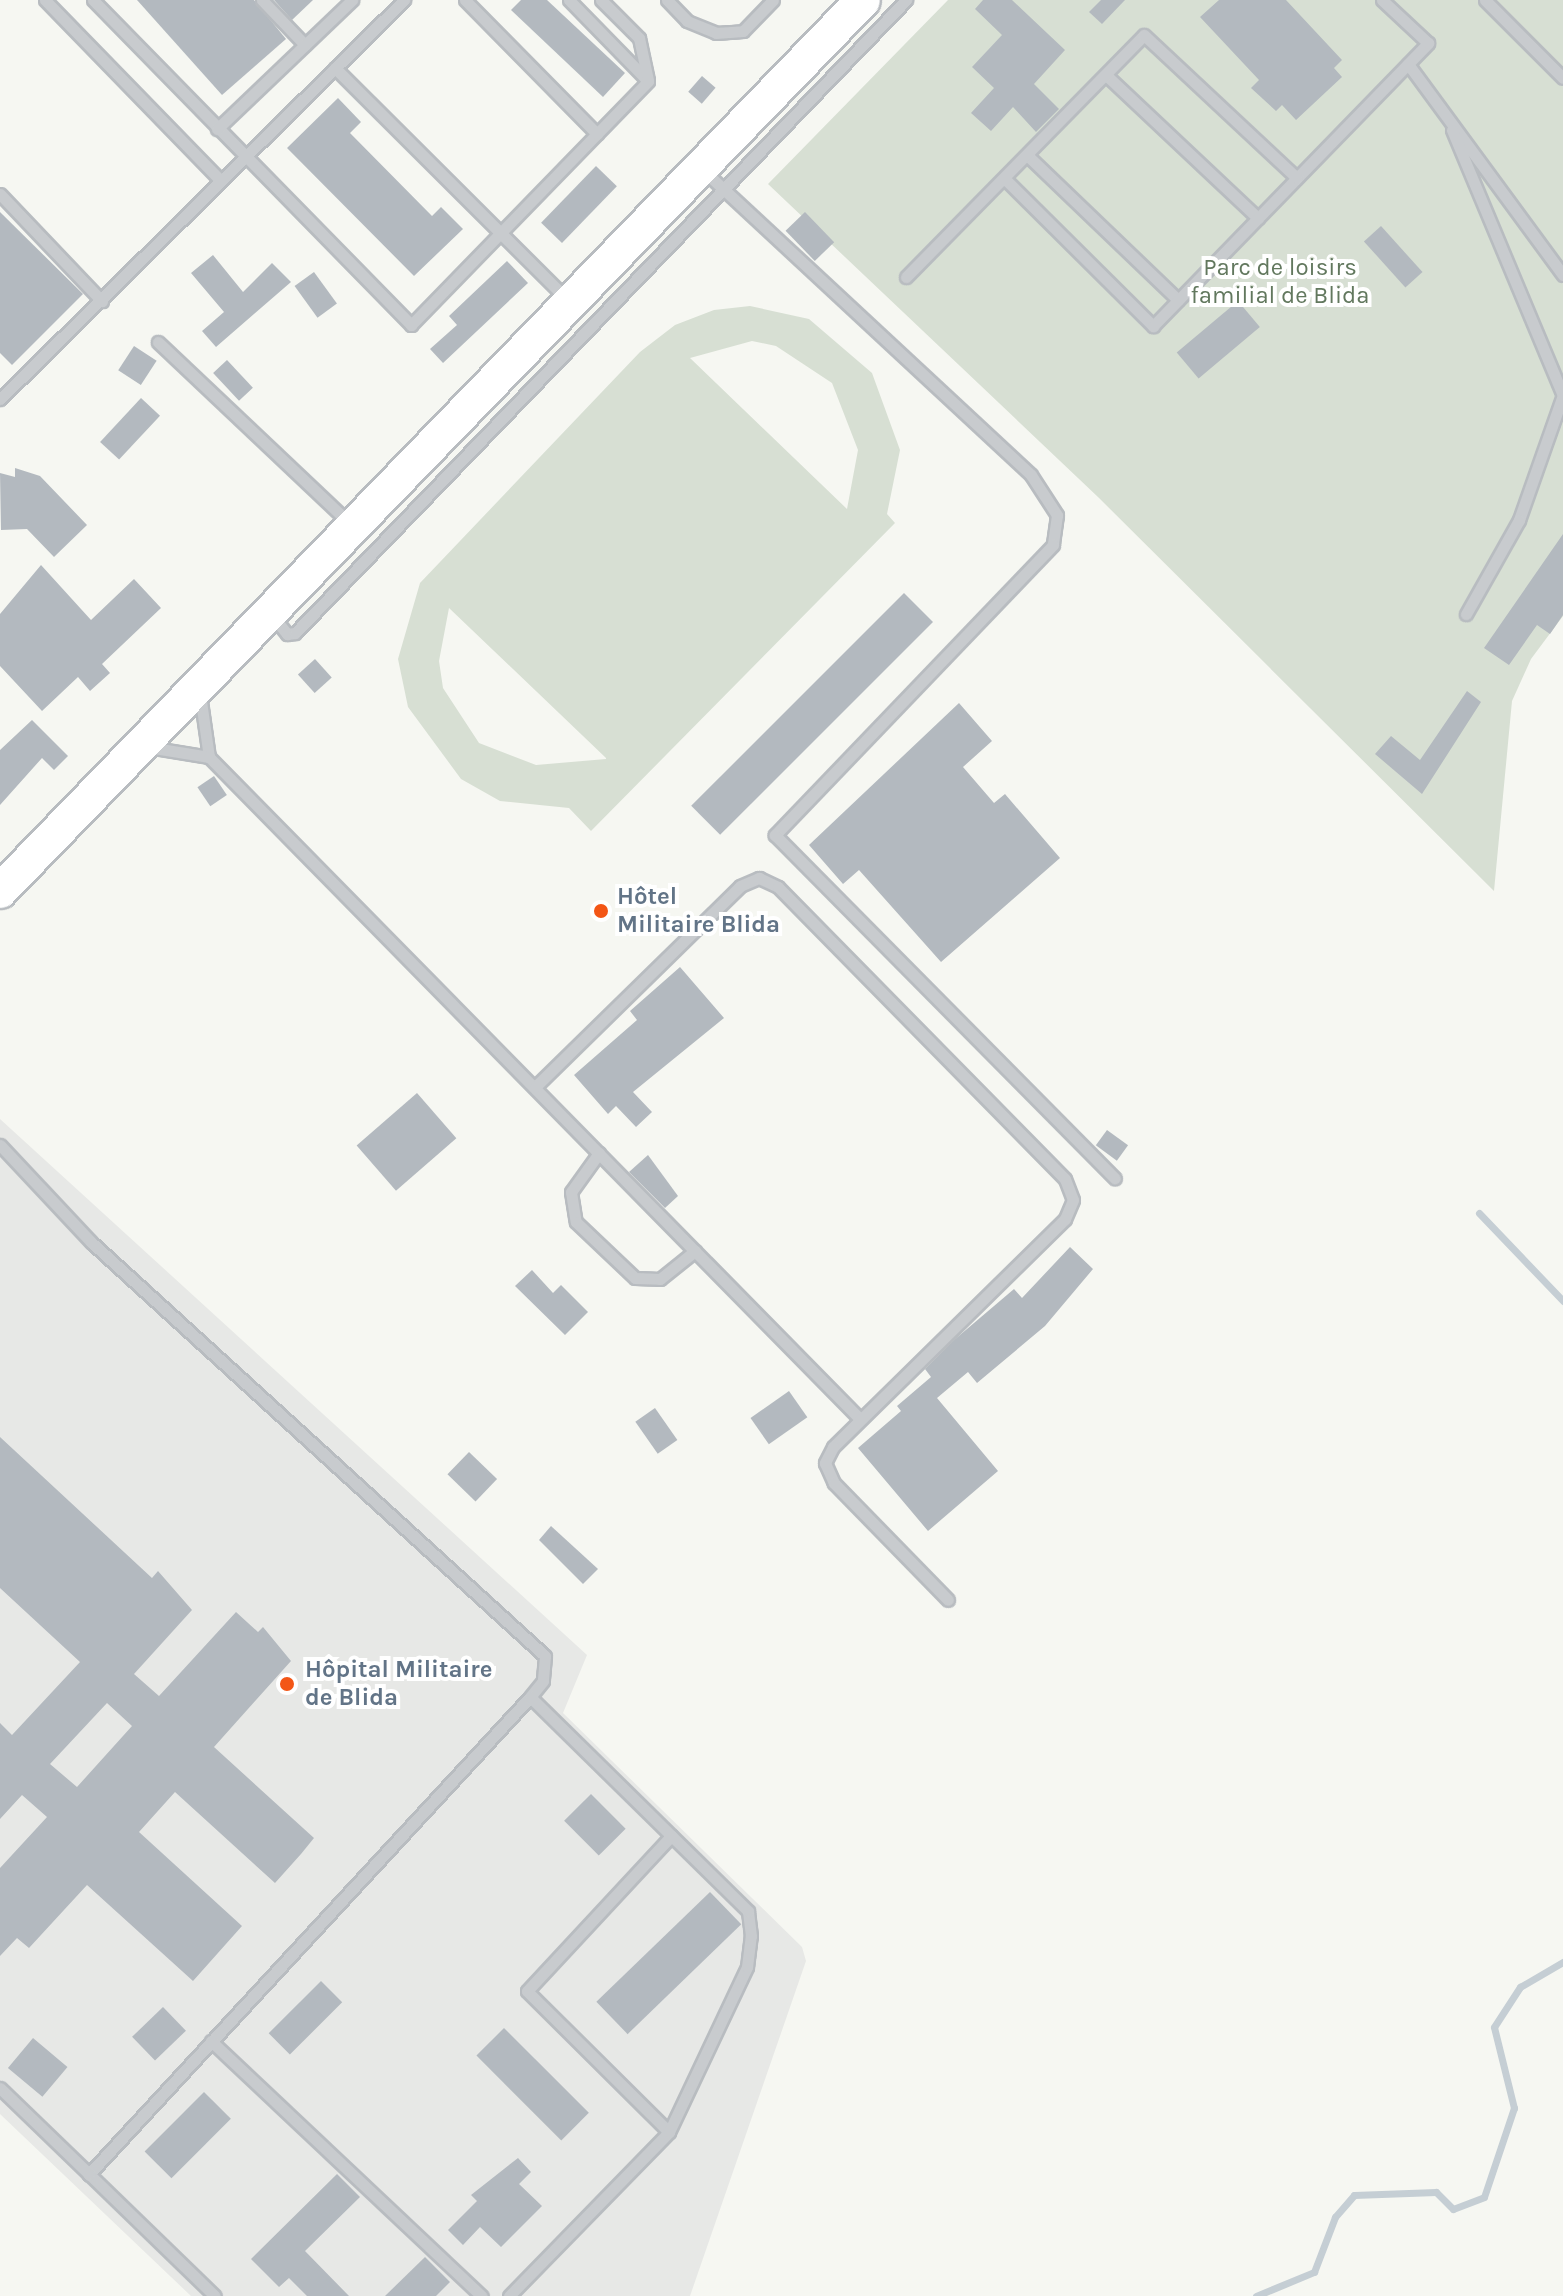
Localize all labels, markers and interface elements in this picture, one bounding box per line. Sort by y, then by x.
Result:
park label: Parc de loisirs familial de Blida [1190,254,1370,310]
place label: Hôtel Militaire Blida [617,883,780,939]
marker: Hôtel Militaire Blida [592,902,610,920]
place label: Hôpital Militaire de Blida [305,1656,492,1712]
marker: Hôpital Militaire de Blida [276,1673,298,1695]

